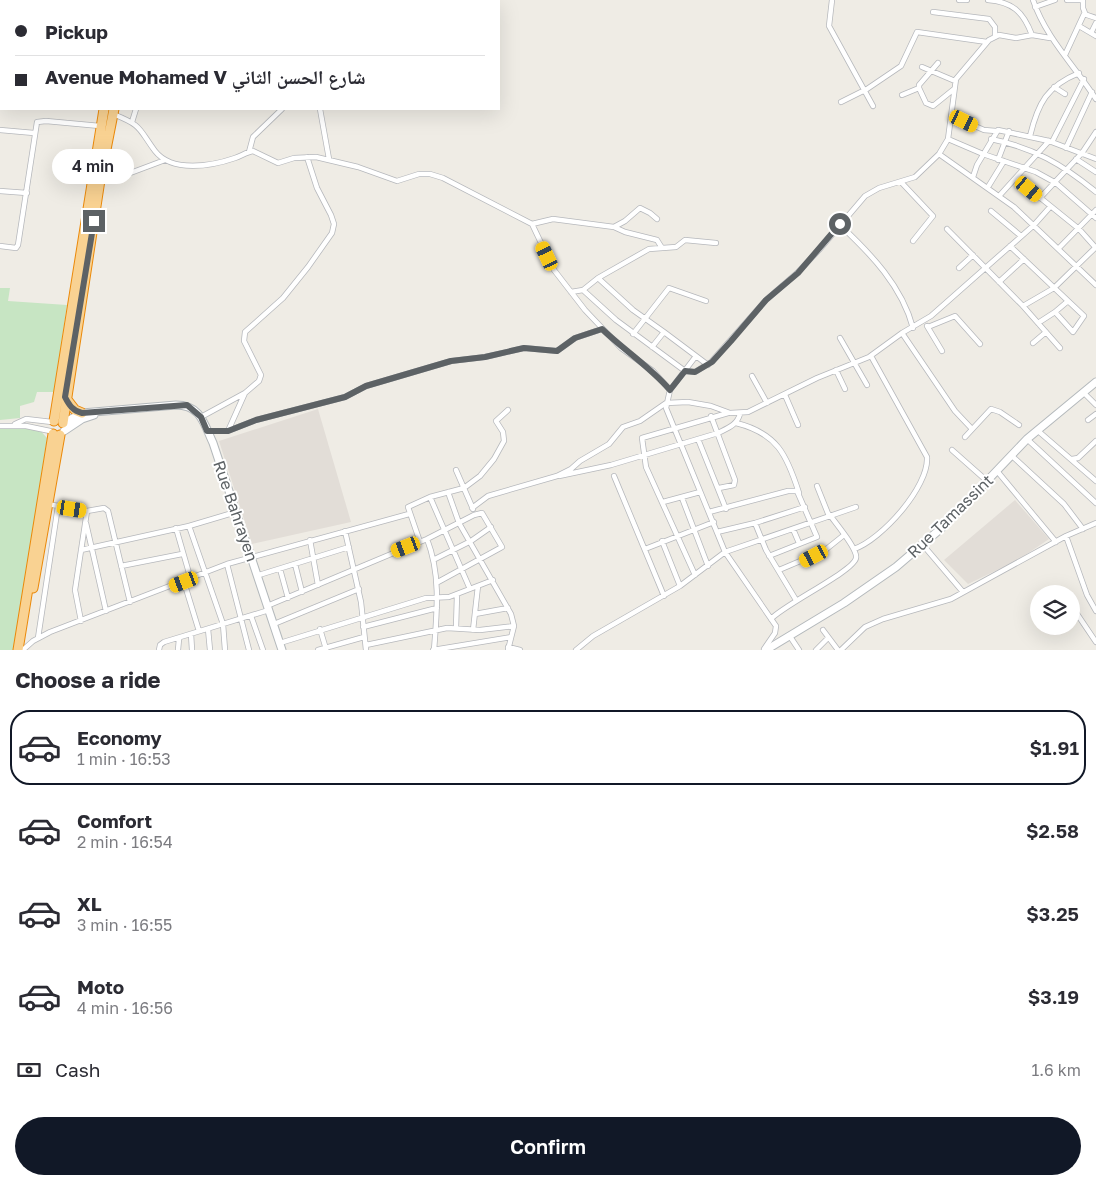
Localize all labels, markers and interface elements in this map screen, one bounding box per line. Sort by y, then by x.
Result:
text: Pickup [45,20,108,43]
text: Avenue Mohamed V شارع الحسن الثاني [45,65,366,88]
car [947,108,980,134]
callout: 4 min [53,148,135,184]
text: 4 min [72,156,114,176]
car [1012,174,1045,204]
route end [83,210,105,232]
route start [829,213,851,235]
car [533,239,560,273]
street label: Rue Bahrayen [209,458,263,564]
street label: Rue Tamassint [903,470,997,562]
car [56,499,87,519]
car [389,535,422,559]
car [797,543,830,569]
car [167,570,200,594]
map controls [1030,585,1080,635]
button: layers [1030,585,1080,635]
text: Choose a ride [15,666,161,693]
icon: car [17,725,62,770]
text: Economy [77,726,162,749]
text: $1.91 [1030,736,1079,759]
text: 1 min · 16:53 [77,749,171,769]
icon: car [17,808,62,853]
text: Comfort [77,809,152,832]
text: $2.58 [1026,819,1079,842]
text: 2 min · 16:54 [77,832,173,852]
icon: car [17,891,62,936]
text: XL [77,892,102,915]
text: $3.25 [1026,902,1079,925]
text: 3 min · 16:55 [77,915,172,935]
icon: car [17,974,62,1019]
text: Moto [77,975,124,998]
text: $3.19 [1028,985,1079,1008]
text: 4 min · 16:56 [77,998,173,1018]
icon: cash [15,1056,43,1084]
text: Cash [55,1058,100,1081]
text: 1.6 km [1032,1060,1081,1080]
button: Confirm [15,1117,1081,1175]

